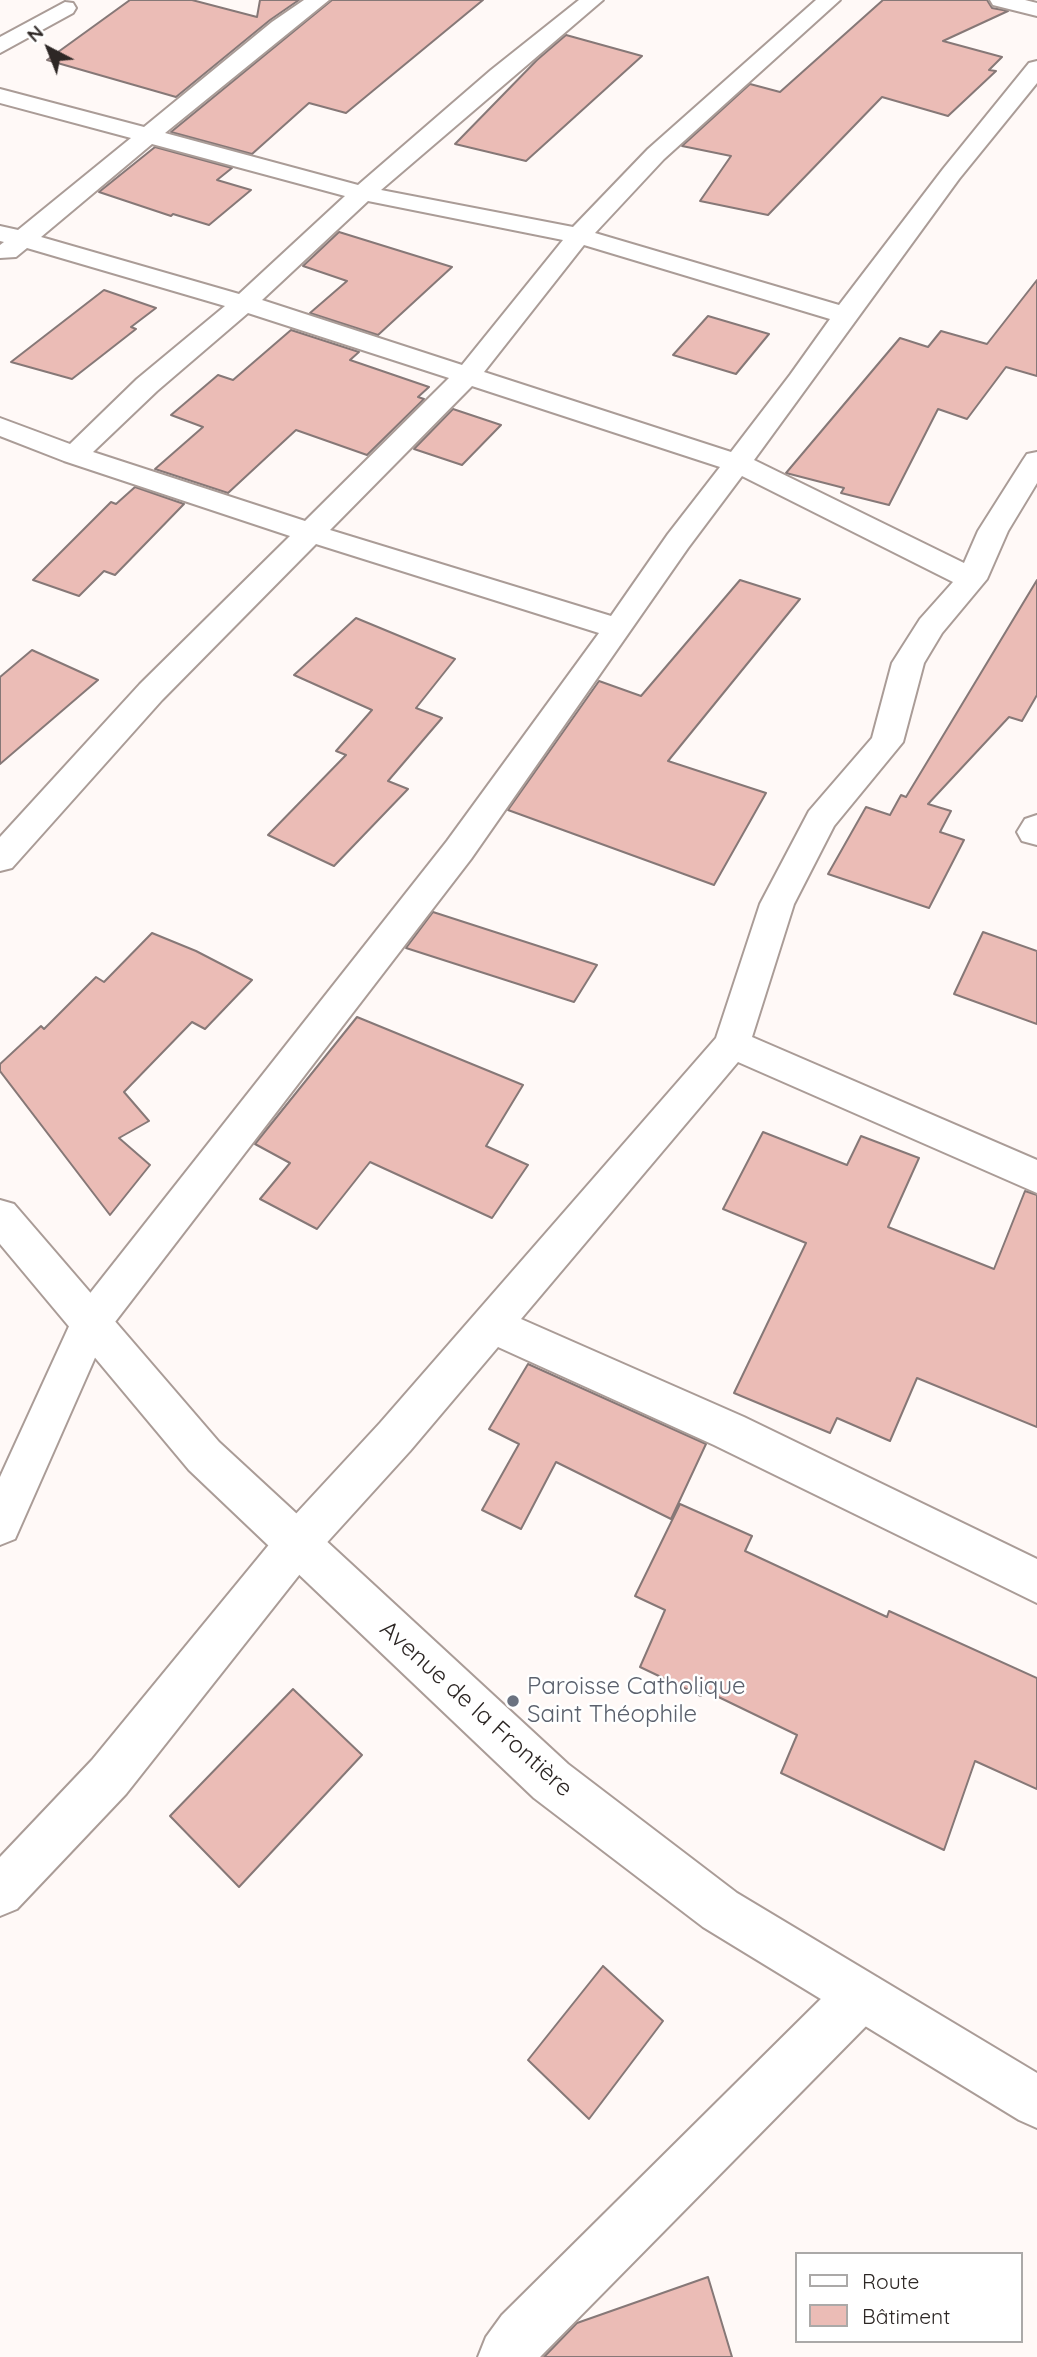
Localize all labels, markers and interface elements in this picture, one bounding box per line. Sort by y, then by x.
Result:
north arrow [14,14,84,84]
text: N [22,20,48,47]
street label: Avenue de la Frontière [374,1615,578,1803]
place label: Paroisse Catholique Saint Théophile [527,1673,746,1729]
marker: Paroisse Catholique Saint Théophile [505,1693,521,1709]
legend [796,2252,1023,2343]
text: Route [862,2268,919,2294]
text: Bâtiment [862,2303,950,2329]

